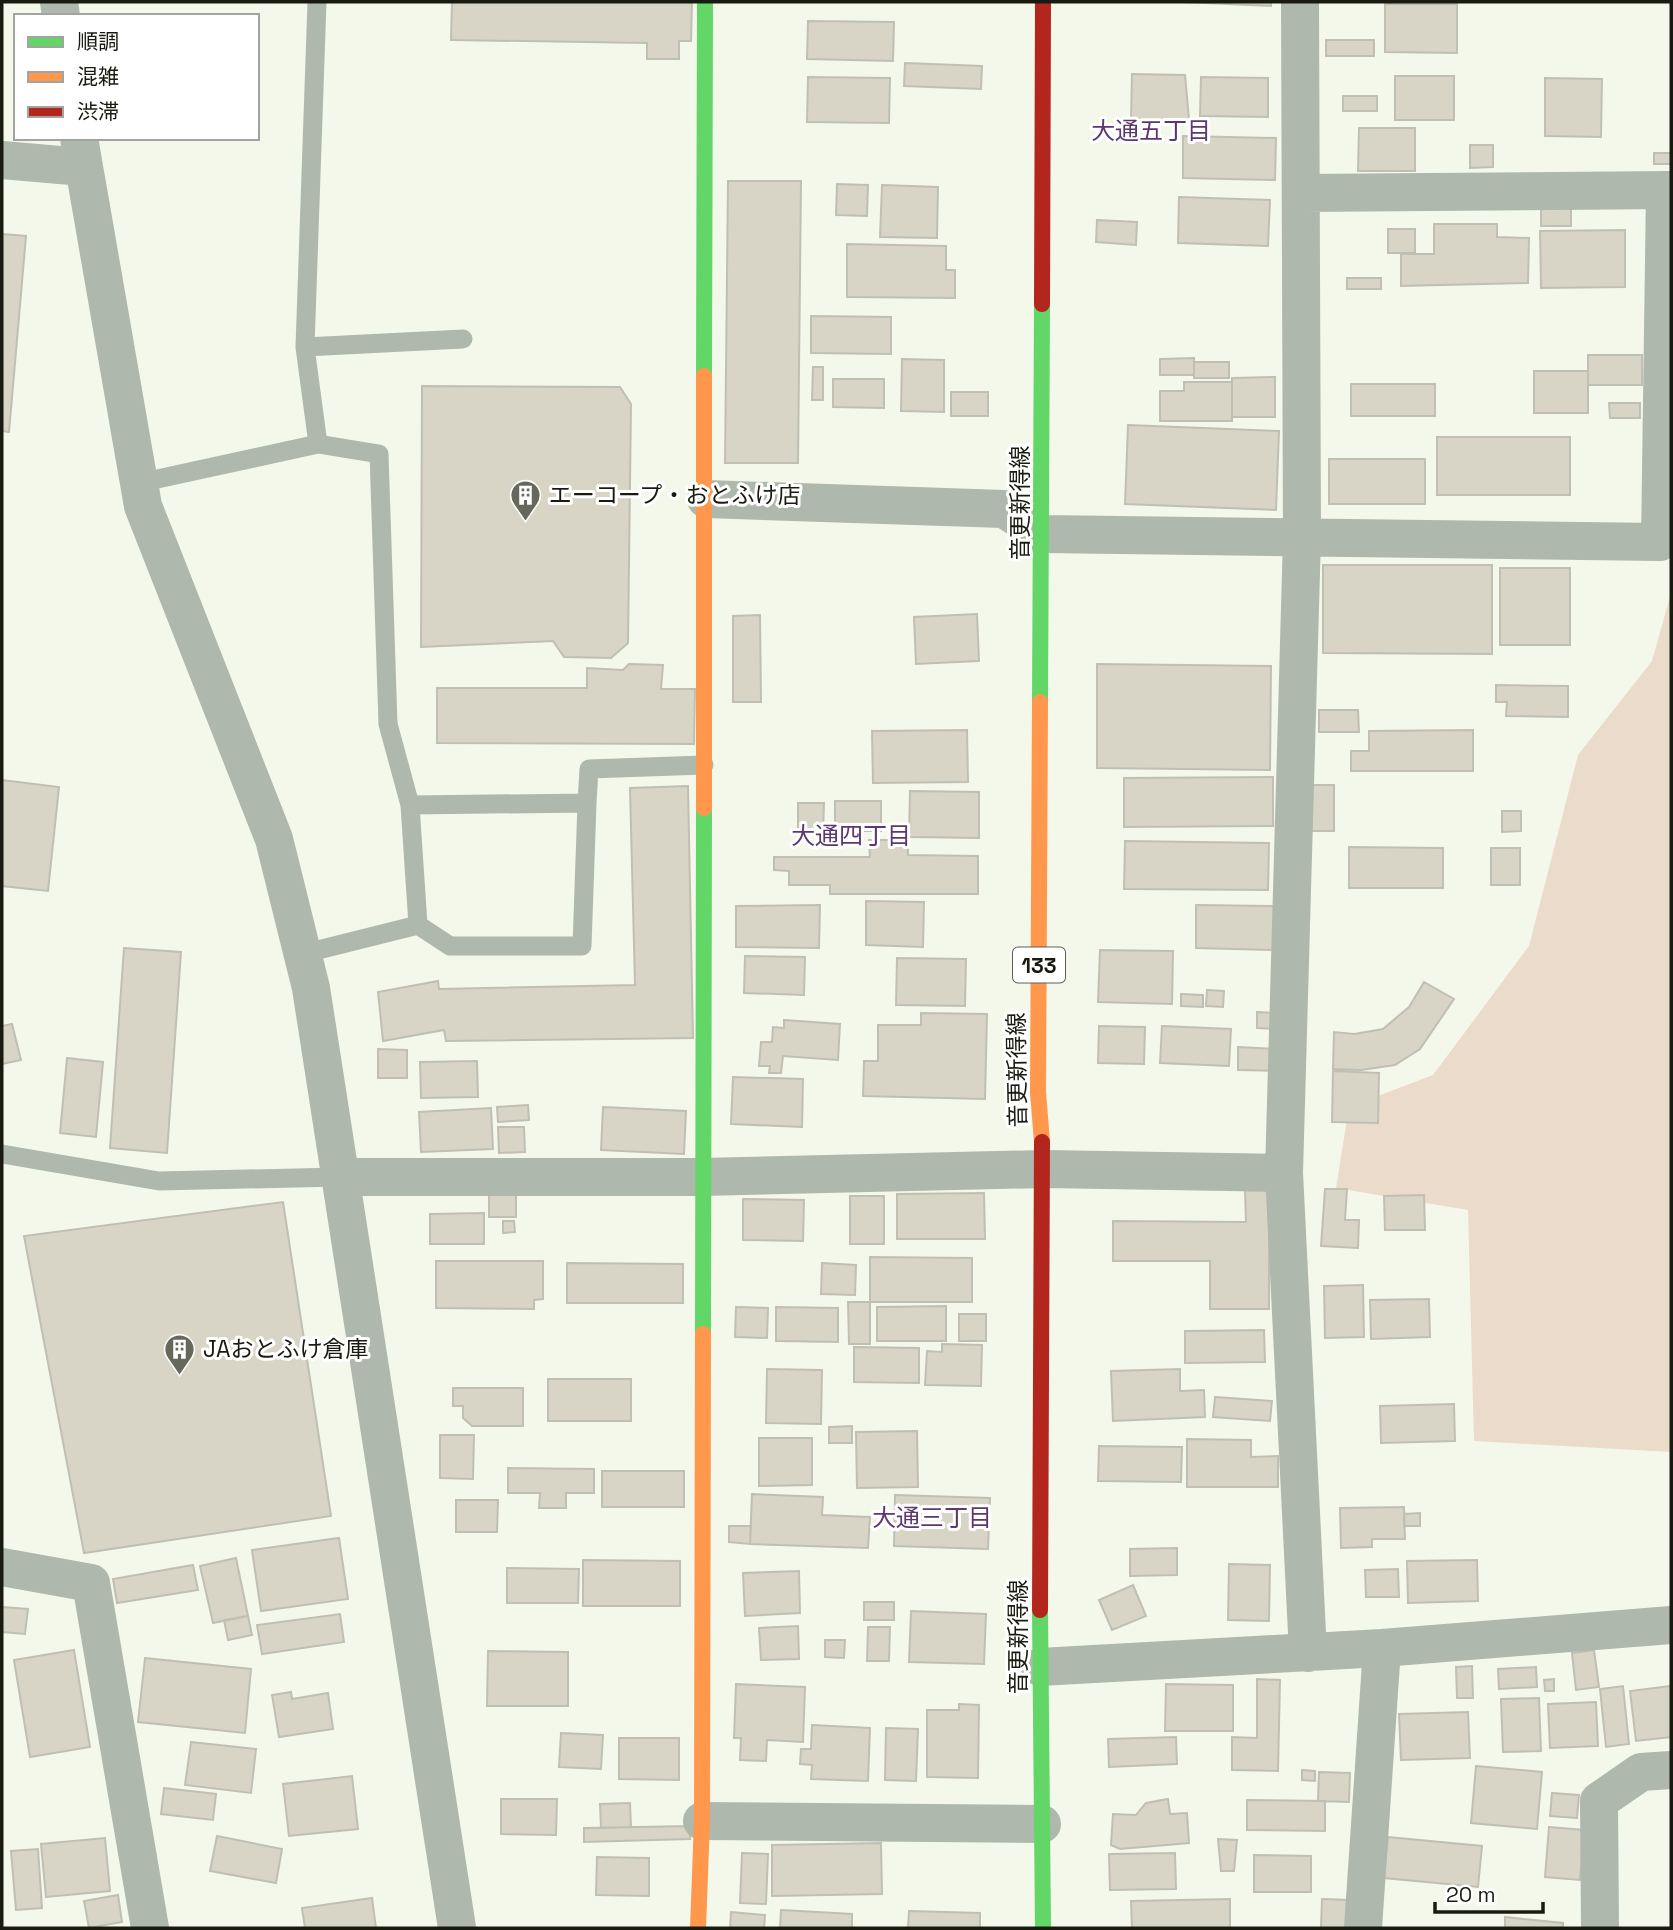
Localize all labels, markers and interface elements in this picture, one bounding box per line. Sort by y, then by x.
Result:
legend [14,14,259,140]
text: 順調 [77,28,119,55]
text: 混雑 [77,63,119,90]
text: 渋滞 [77,98,119,125]
district label: 大通五丁目 [1091,115,1211,146]
street label: 音更新得線 [1005,446,1035,561]
building icon: エーコープ・おとふけ店 [509,478,543,522]
place label: エーコープ・おとふけ店 [549,480,801,510]
district label: 大通四丁目 [791,820,911,851]
road number: 133 [1013,948,1065,982]
street label: 音更新得線 [1001,1012,1033,1128]
building icon: JAおとふけ倉庫 [163,1332,197,1376]
place label: JAおとふけ倉庫 [203,1334,368,1364]
district label: 大通三丁目 [872,1502,992,1533]
street label: 音更新得線 [1003,1580,1033,1695]
scale bar [1435,1870,1544,1914]
text: 20 m [1446,1881,1496,1908]

